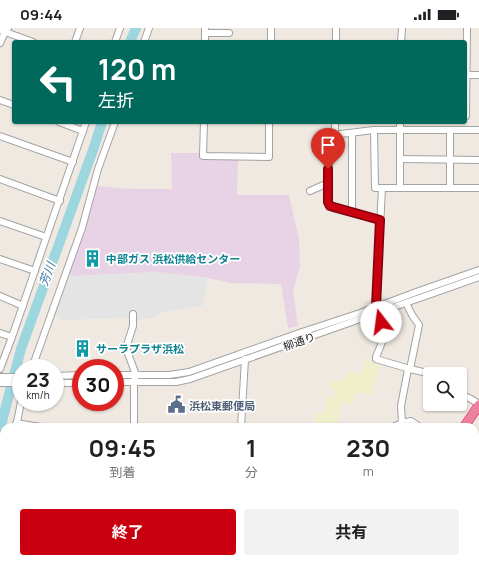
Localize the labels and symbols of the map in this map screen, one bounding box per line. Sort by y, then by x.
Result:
pin [311,128,345,169]
building icon: 中部ガス 浜松供給センター [83,248,103,268]
place label: 中部ガス 浜松供給センター [106,251,240,266]
water label: 芳川 [35,258,60,288]
position arrow [360,301,402,343]
street label: 柳通り [281,329,317,353]
building icon: サーラプラザ浜松 [73,338,93,358]
place label: サーラプラザ浜松 [96,341,184,356]
speed limit sign: 30 [72,359,124,411]
public building icon: 浜松東郵便局 [166,395,186,415]
place label: 浜松東郵便局 [189,398,255,413]

